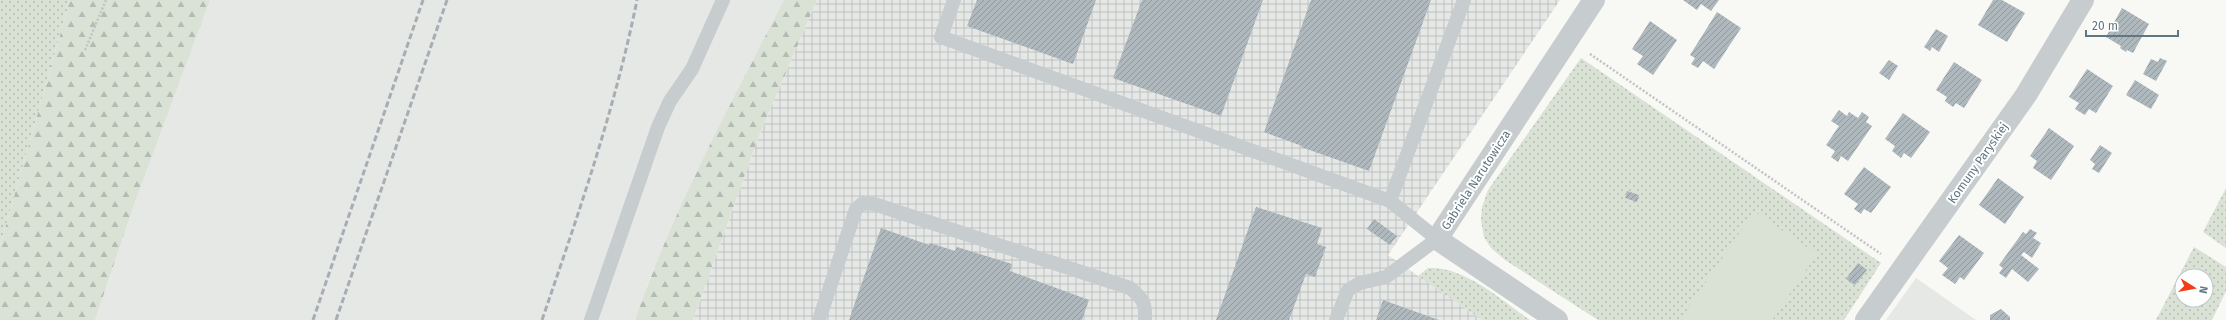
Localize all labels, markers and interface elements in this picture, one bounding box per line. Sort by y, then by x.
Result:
scale bar [2086,12,2178,38]
text: 20 m [2092,19,2118,33]
street label: Komuny Paryskiej [1945,120,2011,206]
street label: Gabriela Narutowicza [1439,128,1513,232]
north arrow [2174,268,2214,308]
text: N [2196,285,2210,295]

